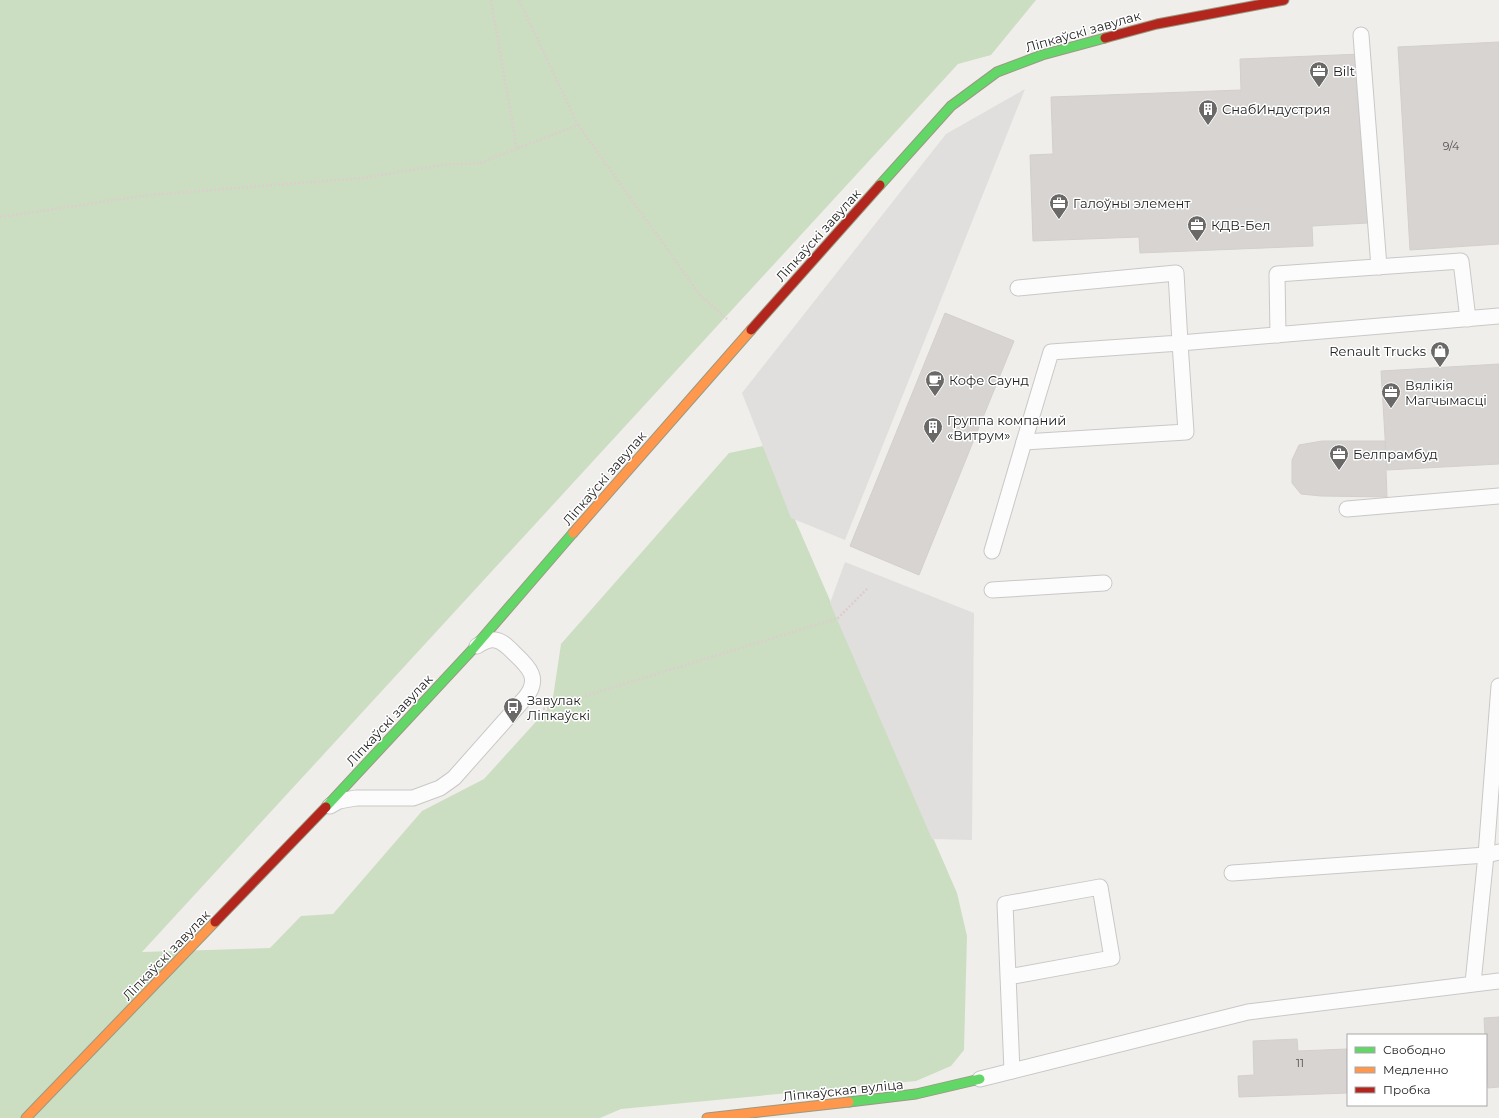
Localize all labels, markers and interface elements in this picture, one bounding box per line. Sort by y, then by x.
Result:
street label: Ліпкаўскі завулак [1024,7,1143,55]
office icon: Bilt [1308,60,1330,88]
place label: Bilt [1333,63,1355,79]
building icon: СнабИндустрия [1197,98,1219,126]
place label: СнабИндустрия [1222,101,1330,117]
house number: 9/4 [1443,139,1460,153]
street label: Ліпкаўскі завулак [772,185,864,285]
office icon: Галоўны элемент [1048,192,1070,220]
place label: Галоўны элемент [1073,195,1191,211]
office icon: КДВ-Бел [1186,214,1208,242]
place label: КДВ-Бел [1211,217,1271,233]
shop icon: Renault Trucks [1429,340,1451,368]
place label: Renault Trucks [1329,343,1426,359]
cafe icon: Кофе Саунд [924,369,946,397]
place label: Кофе Саунд [949,372,1029,388]
place label: Вялікія Магчымасці [1405,377,1487,408]
office icon: Вялікія Магчымасці [1380,381,1402,409]
place label: Группа компаний «Витрум» [947,412,1066,443]
building icon: Группа компаний «Витрум» [922,416,944,444]
street label: Ліпкаўскі завулак [559,427,649,528]
office icon: Белпрамбуд [1328,443,1350,471]
place label: Белпрамбуд [1353,446,1438,462]
street label: Ліпкаўскі завулак [343,671,436,769]
place label: Завулак Ліпкаўскі [527,692,590,723]
bus stop icon: Завулак Ліпкаўскі [502,696,524,724]
street label: Ліпкаўскі завулак [119,906,213,1003]
legend [1347,1034,1487,1106]
text: Свободно [1383,1042,1446,1057]
house number: 11 [1296,1056,1304,1070]
text: Медленно [1383,1062,1449,1077]
street label: Ліпкаўская вуліца [782,1076,904,1104]
text: Пробка [1383,1082,1431,1097]

